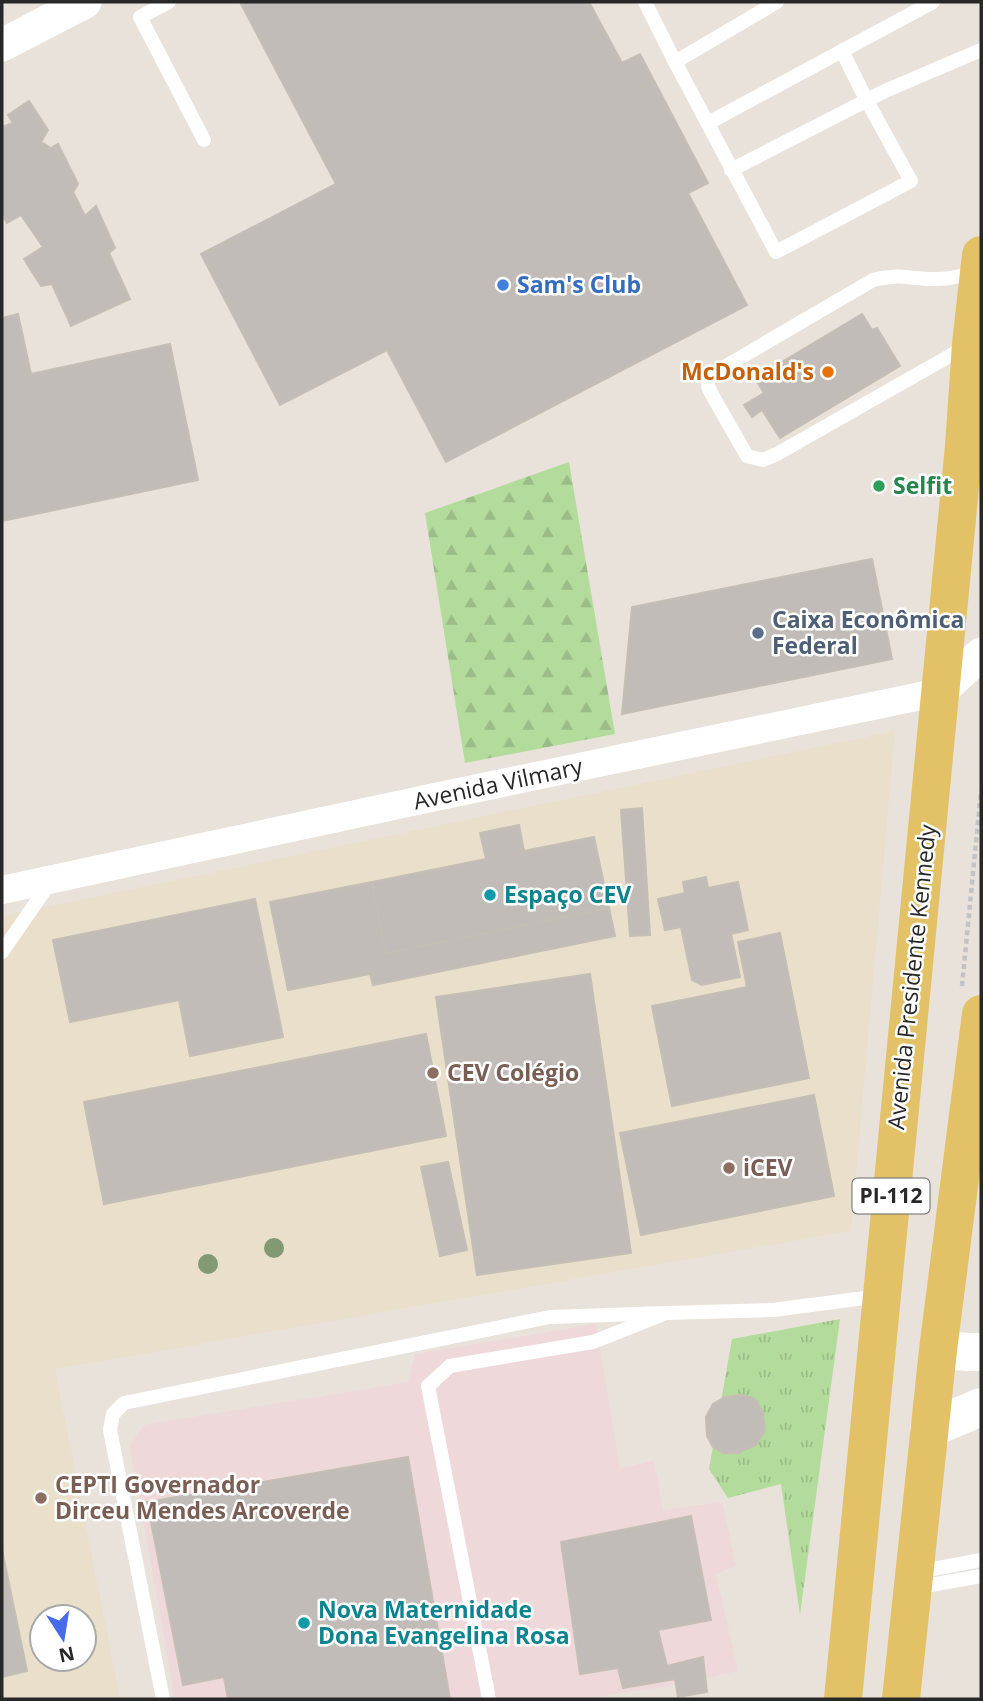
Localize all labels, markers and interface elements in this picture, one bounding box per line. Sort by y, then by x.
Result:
place label: Sam's Club [517,268,641,300]
marker: Sam's Club [495,277,511,293]
place label: McDonald's [681,355,814,387]
marker: McDonald's [820,364,836,380]
place label: Selfit [893,469,952,501]
marker: Selfit [871,478,887,494]
place label: Caixa Econômica Federal [772,603,964,661]
marker: Caixa Econômica Federal [750,625,766,641]
street label: Avenida Vilmary [410,749,586,817]
street label: Avenida Presidente Kennedy [879,822,943,1131]
place label: Espaço CEV [504,878,631,910]
marker: Espaço CEV [482,887,498,903]
place label: CEV Colégio [447,1056,579,1088]
marker: CEV Colégio [425,1065,441,1081]
place label: iCEV [743,1151,793,1183]
marker: iCEV [721,1160,737,1176]
road number: PI-112 [852,1178,930,1214]
place label: CEPTI Governador Dirceu Mendes Arcoverde [55,1468,350,1526]
marker: CEPTI Governador Dirceu Mendes Arcoverde [33,1490,49,1506]
place label: Nova Maternidade Dona Evangelina Rosa [318,1593,570,1651]
north arrow [28,1603,98,1673]
marker: Nova Maternidade Dona Evangelina Rosa [296,1615,312,1631]
text: N [56,1640,77,1669]

